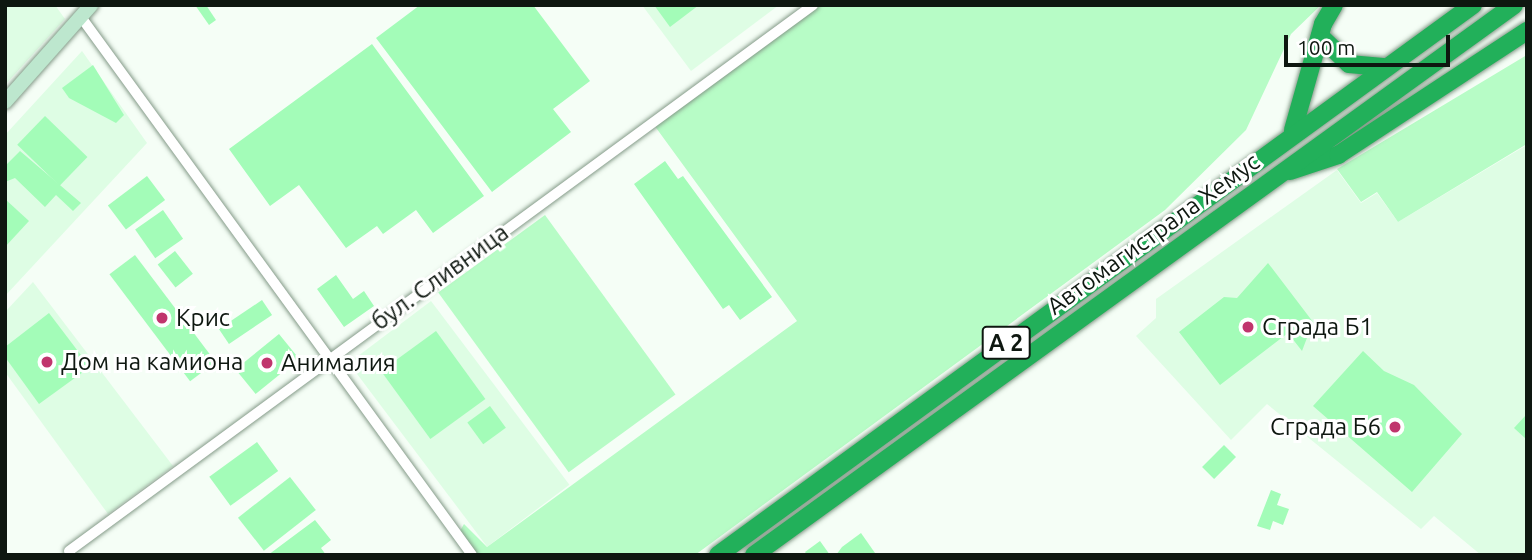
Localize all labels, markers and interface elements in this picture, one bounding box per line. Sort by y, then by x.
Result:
scale bar [1287,21,1453,65]
text: 100 m [1297,35,1355,59]
street label: Автомагистрала Хемус [1041,147,1265,321]
street label: бул. Сливница [366,218,514,336]
place label: Крис [176,304,230,332]
marker: Крис [154,310,170,326]
place label: Сграда Б1 [1262,313,1373,341]
marker: Сграда Б1 [1240,319,1256,335]
road number: A 2 [982,324,1030,362]
place label: Дом на камиона [61,348,243,376]
place label: Анималия [281,349,396,377]
marker: Дом на камиона [39,354,55,370]
marker: Анималия [259,355,275,371]
place label: Сграда Б6 [1270,413,1381,441]
marker: Сграда Б6 [1387,419,1403,435]

